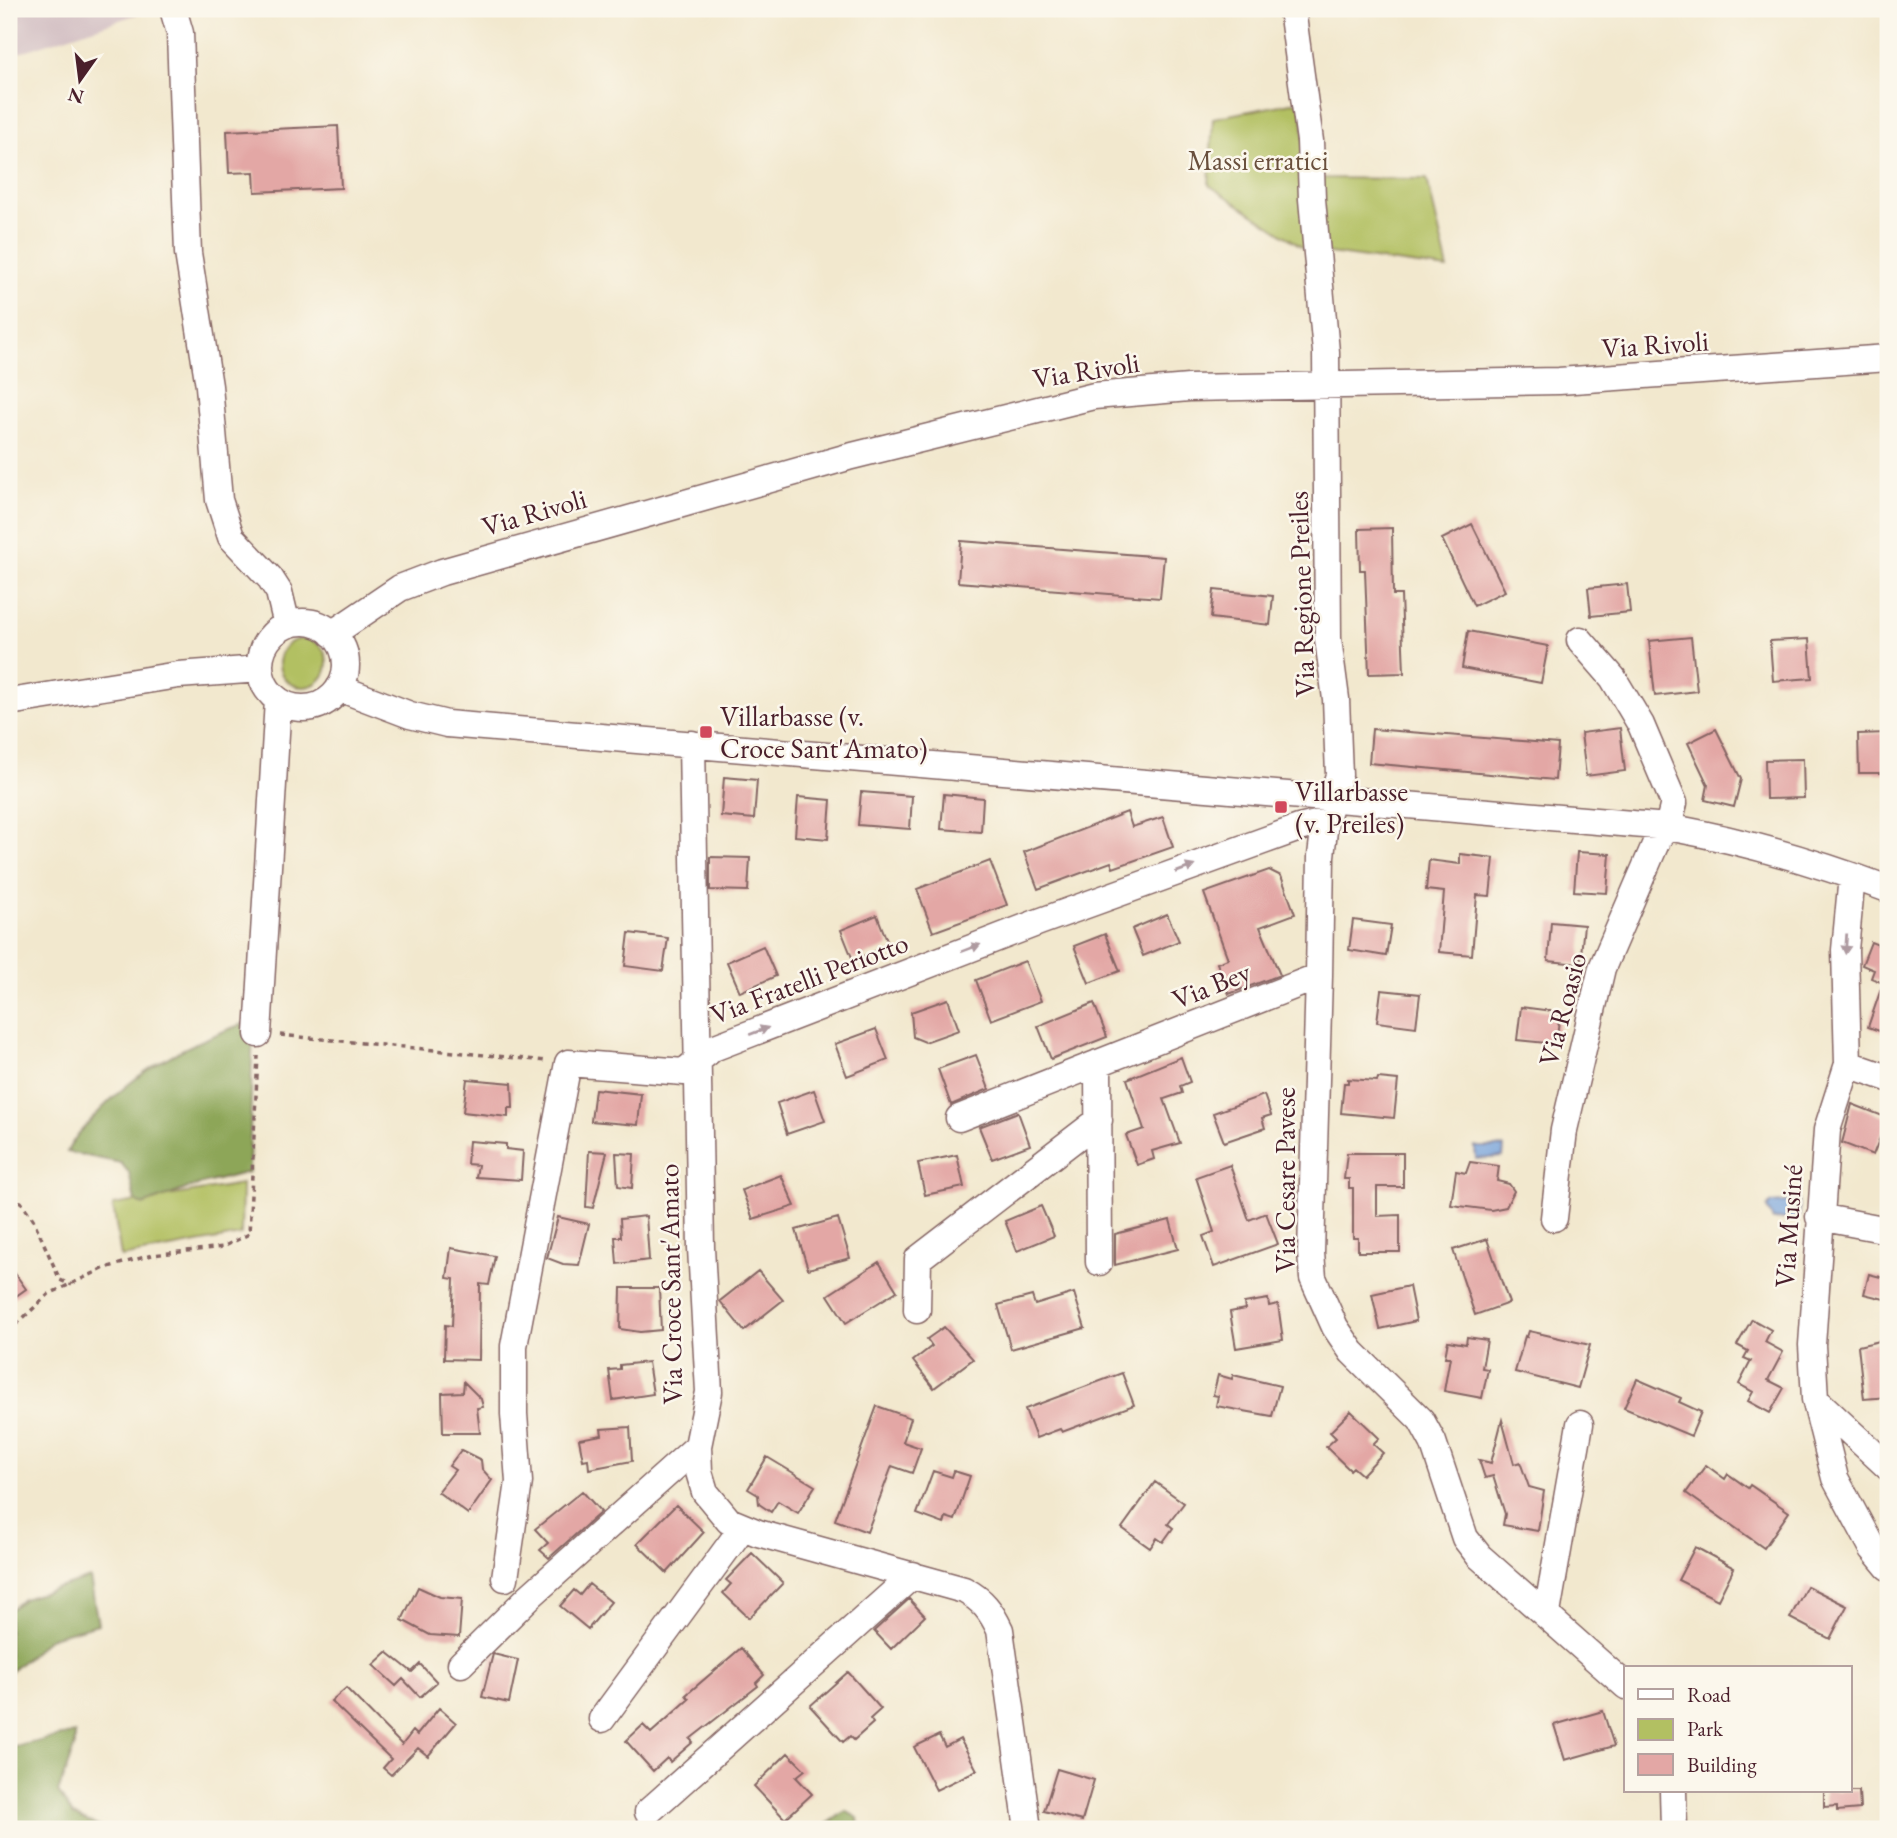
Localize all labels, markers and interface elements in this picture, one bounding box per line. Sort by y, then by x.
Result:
north arrow [46,46,116,116]
text: N [65,82,86,110]
park label: Massi erratici [1187,142,1329,178]
street label: Via Rivoli [1600,322,1710,366]
street label: Via Rivoli [1030,344,1142,396]
street label: Via Rivoli [477,480,591,544]
street label: Via Regione Preiles [1279,490,1323,698]
place label: Villarbasse (v. Croce Sant'Amato) [720,698,928,766]
marker: Villarbasse (v. Croce Sant'Amato) [698,724,714,740]
place label: Villarbasse (v. Preiles) [1295,773,1408,841]
marker: Villarbasse (v. Preiles) [1273,799,1289,815]
one-way arrow [1174,864,1195,875]
street label: Via Fratelli Periotto [705,924,913,1032]
one-way arrow [1840,933,1851,955]
one-way arrow [961,943,982,954]
street label: Via Roasio [1530,948,1594,1070]
street label: Via Bey [1166,953,1256,1017]
one-way arrow [749,1025,770,1036]
street label: Via Cesare Pavese [1267,1087,1303,1273]
street label: Via Croce Sant'Amato [650,1163,690,1405]
street label: Via Musiné [1766,1163,1810,1289]
legend [1624,1666,1852,1792]
text: Road [1687,1681,1731,1708]
text: Park [1687,1715,1724,1742]
text: Building [1687,1751,1757,1778]

